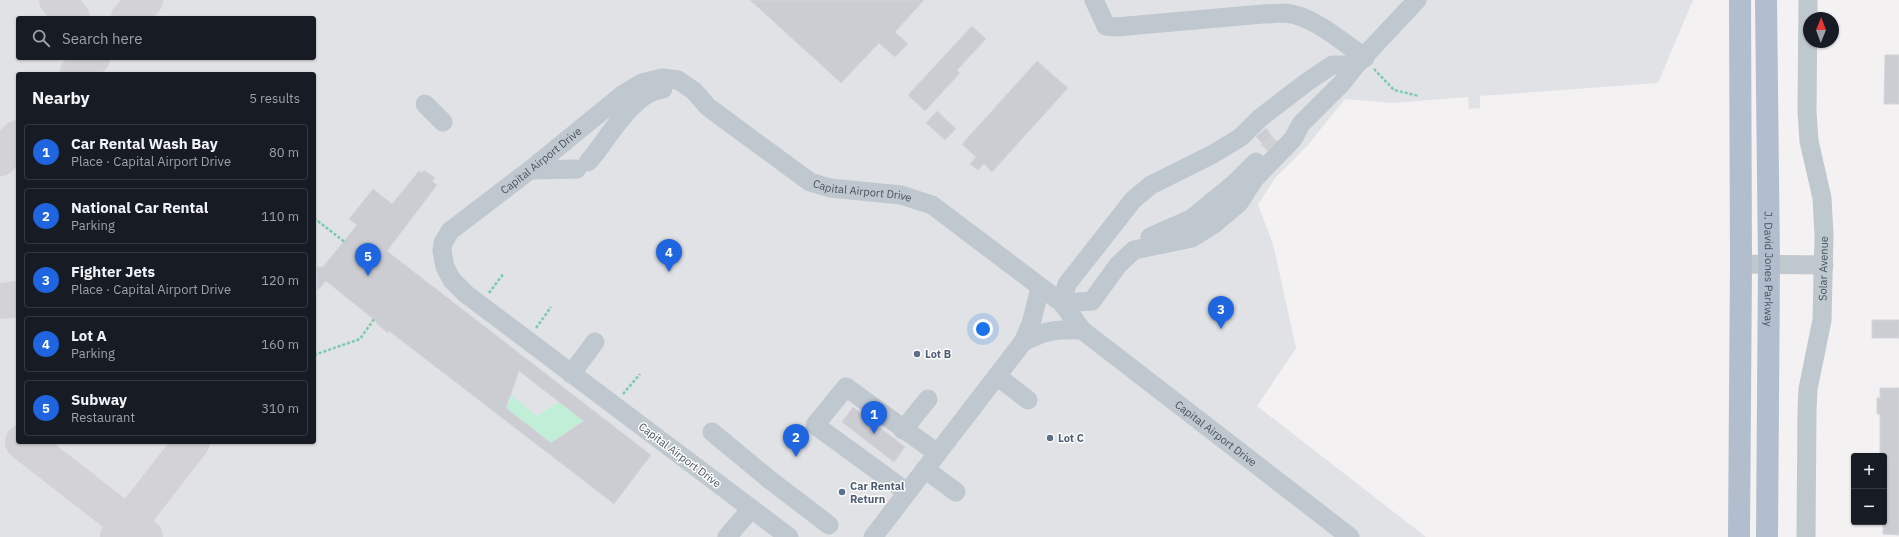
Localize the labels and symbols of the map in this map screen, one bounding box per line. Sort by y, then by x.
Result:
north arrow [1803,12,1839,48]
street label: Capital Airport Drive [498,124,584,197]
street label: Capital Airport Drive [811,176,914,205]
street label: J. David Jones Parkway [1761,211,1776,327]
street label: Solar Avenue [1815,236,1831,301]
pin: 4 [656,239,682,272]
pin: 5 [355,243,381,276]
pin: 3 [1208,296,1234,329]
your location [973,319,993,339]
place label: Lot B [925,347,951,361]
marker: Lot B [912,349,922,359]
street label: Capital Airport Drive [1172,397,1260,469]
pin: 1 [861,401,887,434]
street label: Capital Airport Drive [636,419,724,491]
pin: 2 [783,424,809,457]
place label: Lot C [1058,431,1084,445]
marker: Lot C [1045,433,1055,443]
place label: Car Rental Return [850,479,905,506]
marker: Car Rental Return [837,487,847,497]

